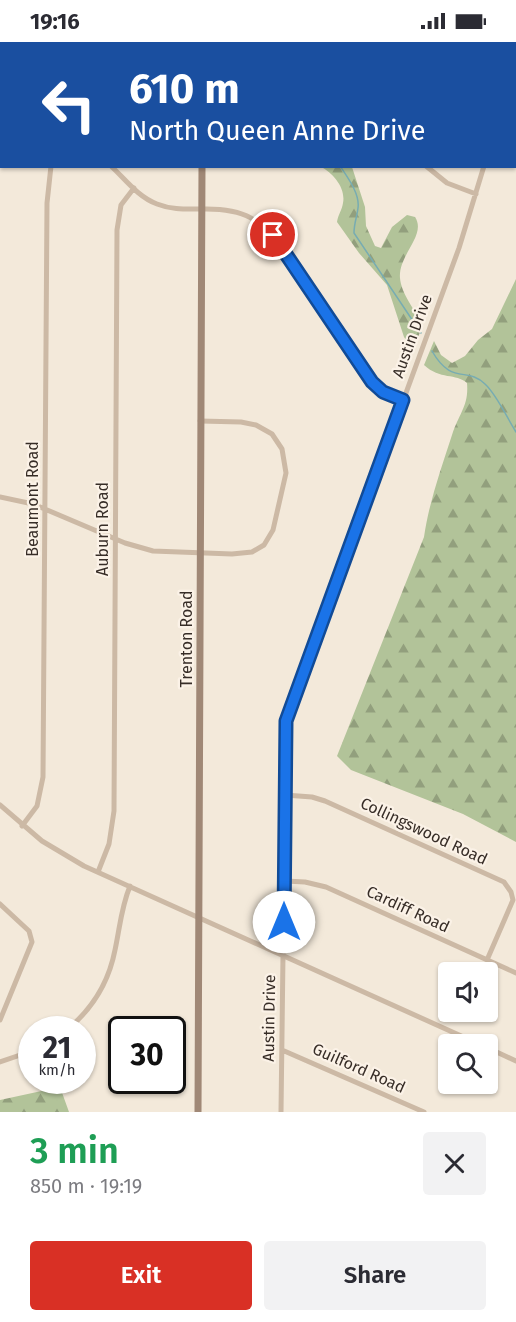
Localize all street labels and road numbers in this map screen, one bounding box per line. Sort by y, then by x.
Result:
street label: Austin Drive [388,292,436,380]
street label: Beaumont Road [23,441,42,557]
street label: Auburn Road [93,482,112,576]
street label: Trenton Road [177,591,196,687]
street label: Collingswood Road [358,793,490,869]
street label: Cardiff Road [364,882,452,936]
street label: Austin Drive [259,974,279,1062]
street label: Guilford Road [310,1039,408,1097]

